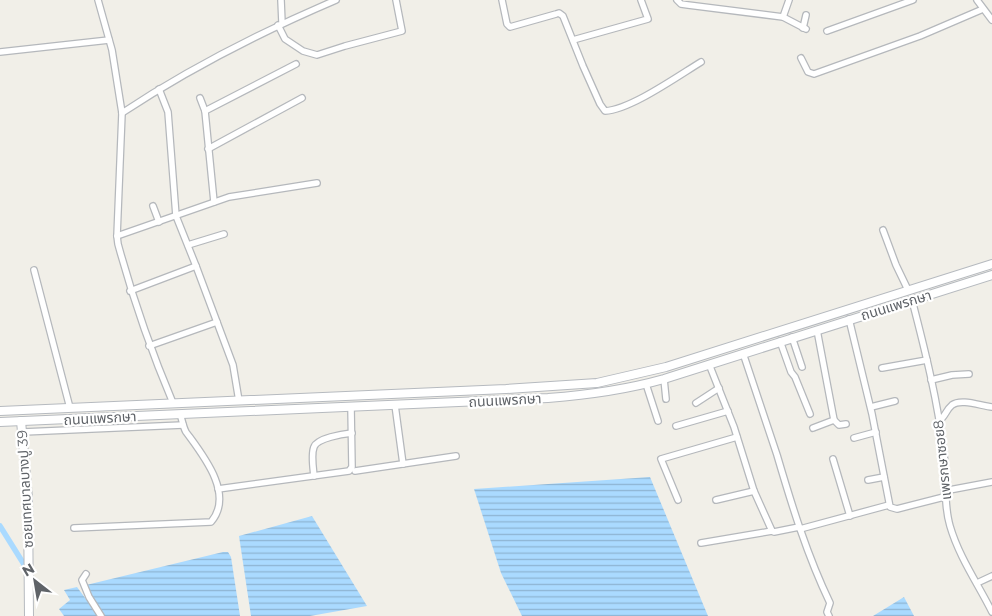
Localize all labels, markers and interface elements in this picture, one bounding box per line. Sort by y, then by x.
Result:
street label: ถนนแพรกษา [859,286,933,324]
street label: ถนนแพรกษา [468,389,542,411]
street label: ถนนแพรกษา [63,407,137,429]
street label: แพรกษาซอย8 [929,419,955,501]
street label: ซอยเทศบาลบางปู 39 [13,430,37,548]
north arrow [10,556,60,606]
text: N [19,559,38,580]

